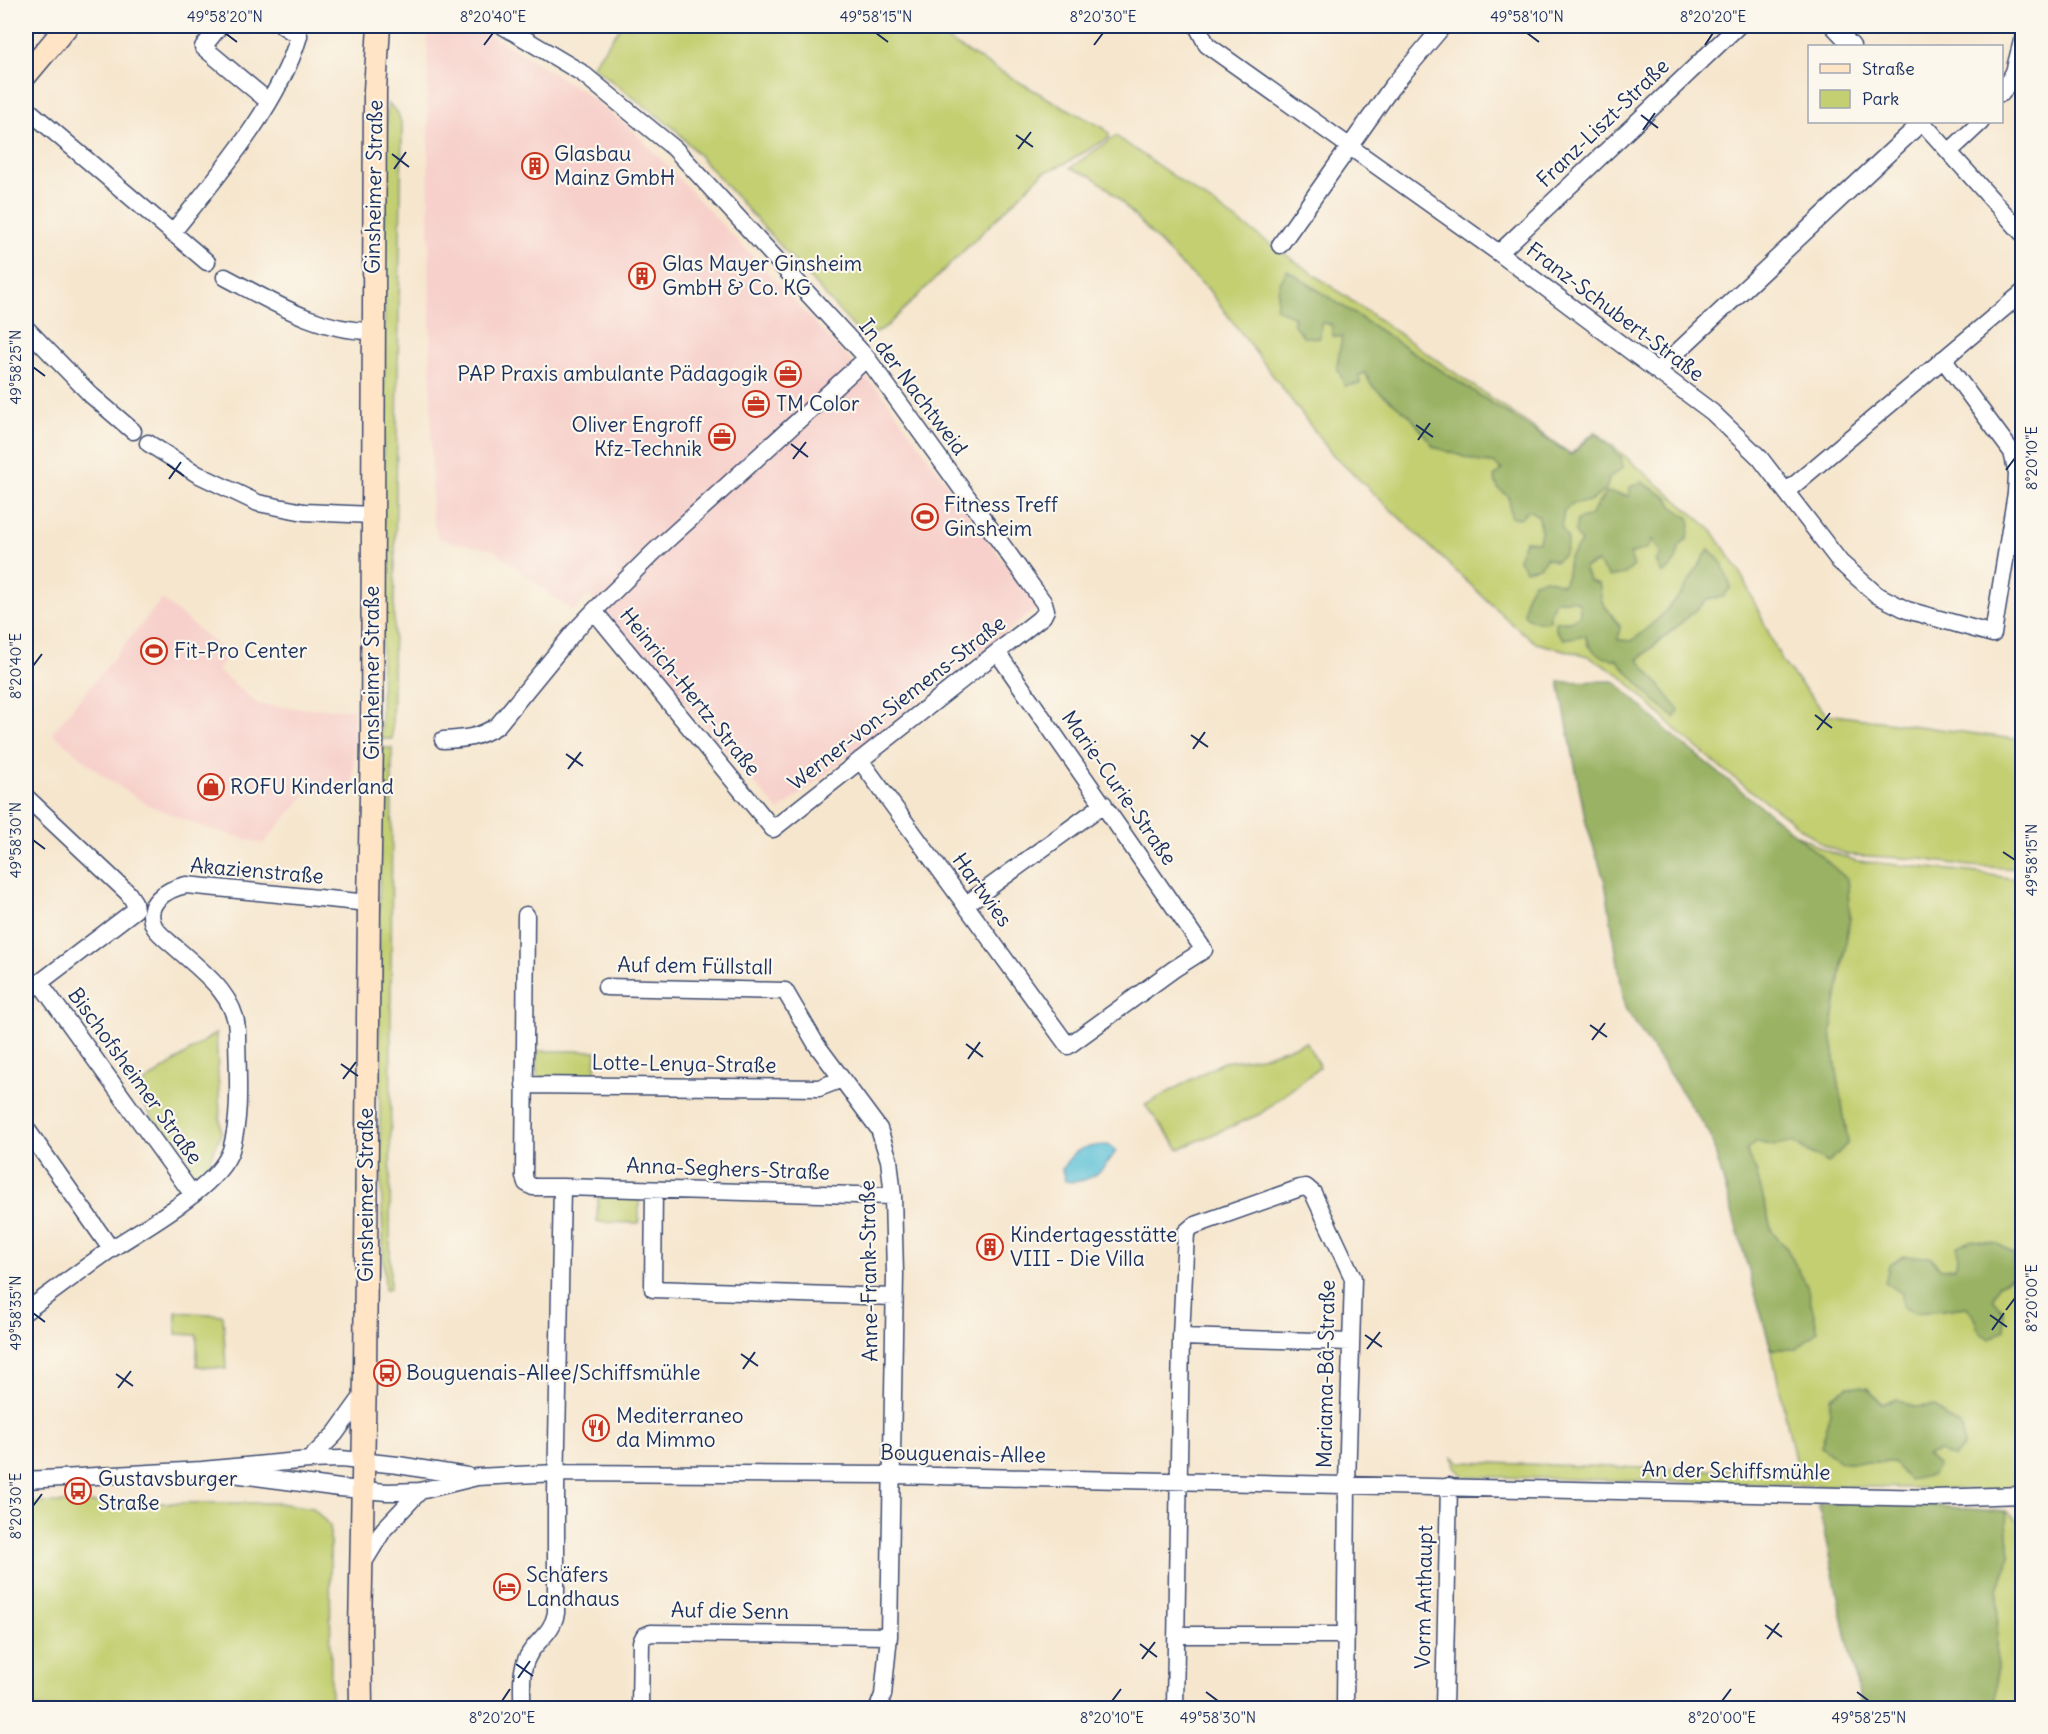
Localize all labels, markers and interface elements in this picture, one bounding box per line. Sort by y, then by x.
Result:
text: 49°58'20"N [187,7,263,26]
text: 8°20'40"E [460,7,527,26]
text: 49°58'15"N [840,7,912,26]
text: 8°20'30"E [1070,7,1137,26]
text: 49°58'10"N [1490,7,1564,26]
text: 8°20'20"E [1680,7,1746,26]
legend [1808,45,2003,123]
street label: Franz-Liszt-Straße [1531,53,1675,193]
text: Straße [1862,57,1915,80]
text: Park [1862,87,1899,110]
street label: Ginsheimer Straße [358,100,389,274]
place label: Glasbau Mainz GmbH [554,140,675,191]
building icon: Glasbau Mainz GmbH [520,151,550,181]
street label: Franz-Schubert-Straße [1521,236,1710,387]
place label: Glas Mayer Ginsheim GmbH & Co. KG [662,250,862,301]
building icon: Glas Mayer Ginsheim GmbH & Co. KG [627,261,657,291]
street label: In der Nachtweid [853,313,974,460]
text: 49°58'25"N [6,330,25,404]
office icon: PAP Praxis ambulante Pädagogik [773,359,803,389]
place label: PAP Praxis ambulante Pädagogik [457,360,768,387]
office icon: TM Color [741,389,771,419]
place label: TM Color [776,390,860,417]
place label: Oliver Engroff Kfz-Technik [571,411,703,462]
office icon: Oliver Engroff Kfz-Technik [707,422,737,452]
text: 8°20'10"E [2022,426,2041,490]
place label: Fitness Treff Ginsheim [944,491,1059,542]
sports icon: Fitness Treff Ginsheim [910,502,940,532]
street label: Ginsheimer Straße [358,586,385,760]
street label: Heinrich-Hertz-Straße [614,602,767,781]
street label: Werner-von-Siemens-Straße [782,609,1011,796]
text: 8°20'40"E [6,632,25,699]
sports icon: Fit-Pro Center [139,636,169,666]
place label: Fit-Pro Center [174,637,308,664]
street label: Marie-Curie-Straße [1056,705,1183,870]
shop icon: ROFU Kinderland [196,772,226,802]
place label: ROFU Kinderland [230,773,394,800]
text: 49°58'30"N [6,802,25,878]
text: 49°58'15"N [2022,824,2041,896]
street label: Hartwies [947,847,1018,932]
street label: Akazienstraße [189,851,325,890]
street label: Auf dem Füllstall [617,951,773,980]
street label: Bischofsheimer Straße [62,982,209,1169]
street label: Lotte-Lenya-Straße [591,1048,777,1079]
street label: Ginsheimer Straße [352,1108,379,1282]
street label: Anna-Seghers-Straße [626,1151,830,1186]
street label: Anne-Frank-Straße [853,1180,884,1362]
place label: Kindertagesstätte VIII - Die Villa [1010,1221,1177,1272]
building icon: Kindertagesstätte VIII - Die Villa [975,1232,1005,1262]
text: 8°20'00"E [2022,1264,2041,1332]
text: 49°58'35"N [6,1275,25,1351]
street label: Mariama-Bâ-Straße [1310,1279,1341,1468]
bus stop icon: Bouguenais-Allee/Schiffsmühle [372,1358,402,1388]
place label: Bouguenais-Allee/Schiffsmühle [406,1359,700,1386]
place label: Mediterraneo da Mimmo [616,1402,744,1453]
restaurant icon: Mediterraneo da Mimmo [581,1413,611,1443]
street label: Bouguenais-Allee [880,1439,1046,1468]
street label: An der Schiffsmühle [1641,1455,1831,1486]
place label: Gustavsburger Straße [98,1465,238,1516]
text: 8°20'30"E [6,1472,25,1539]
bus stop icon: Gustavsburger Straße [63,1476,93,1506]
street label: Vorm Anthaupt [1409,1525,1438,1669]
place label: Schäfers Landhaus [526,1561,620,1612]
hotel icon: Schäfers Landhaus [492,1572,522,1602]
street label: Auf die Senn [671,1596,789,1625]
text: 8°20'20"E [469,1708,535,1727]
text: 8°20'10"E [1080,1708,1144,1727]
text: 49°58'30"N [1180,1708,1256,1727]
text: 8°20'00"E [1688,1708,1756,1727]
text: 49°58'25"N [1832,1708,1906,1727]

